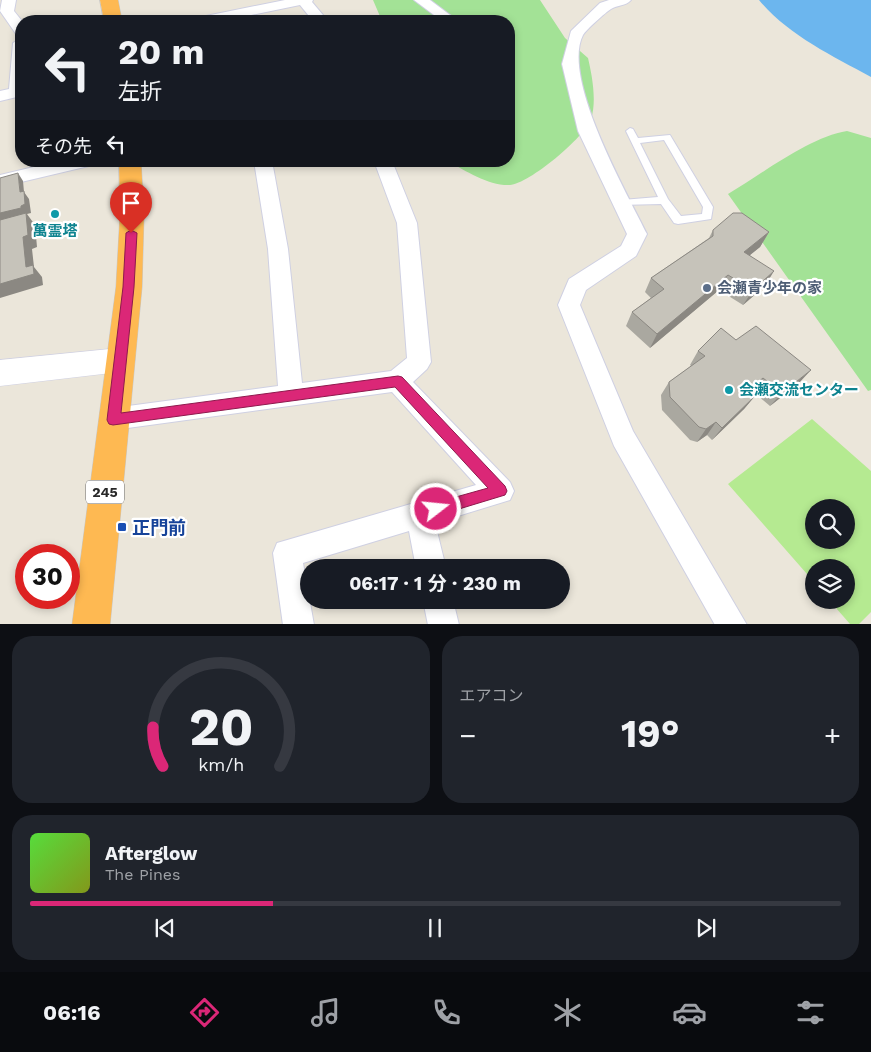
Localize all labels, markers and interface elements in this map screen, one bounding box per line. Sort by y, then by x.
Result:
text: 20 m [118,31,204,73]
icon: left [35,35,100,100]
text: 左折 [118,79,162,104]
icon: left [102,130,130,158]
text: その先 [35,135,92,158]
pin [110,182,152,233]
icon: arrive [117,189,145,217]
marker: 萬霊塔 [49,208,61,220]
place label: 萬霊塔 [32,222,78,240]
place label: 会瀬青少年の家 [717,279,822,297]
marker: 会瀬青少年の家 [701,282,713,294]
place label: 会瀬交流センター [739,381,859,399]
marker: 会瀬交流センター [723,384,735,396]
road number: 245 [86,481,124,504]
position arrow [409,482,461,534]
map controls [805,499,855,609]
button: search [805,499,855,549]
place label: 正門前 [132,517,186,538]
marker: 正門前 [116,521,128,533]
speed limit sign: 30 [15,544,80,609]
button: layers [805,559,855,609]
text: 06:17 · 1 分 · 230 m [349,572,521,595]
text: エアコン [460,686,524,705]
text: 20 [189,697,253,758]
text: 19° [621,712,680,756]
text: − [460,719,476,752]
text: + [824,719,841,752]
text: km/h [198,754,244,775]
text: Afterglow [105,842,197,865]
text: The Pines [105,865,181,884]
icon: previous [151,914,179,942]
icon: pause [421,914,449,942]
icon: next [692,914,720,942]
icon: directions [187,995,222,1030]
icon: music [308,995,343,1030]
icon: phone [429,995,464,1030]
icon: climate [550,995,585,1030]
icon: car [672,995,707,1030]
icon: filters [793,995,828,1030]
text: 06:16 [43,1000,101,1025]

